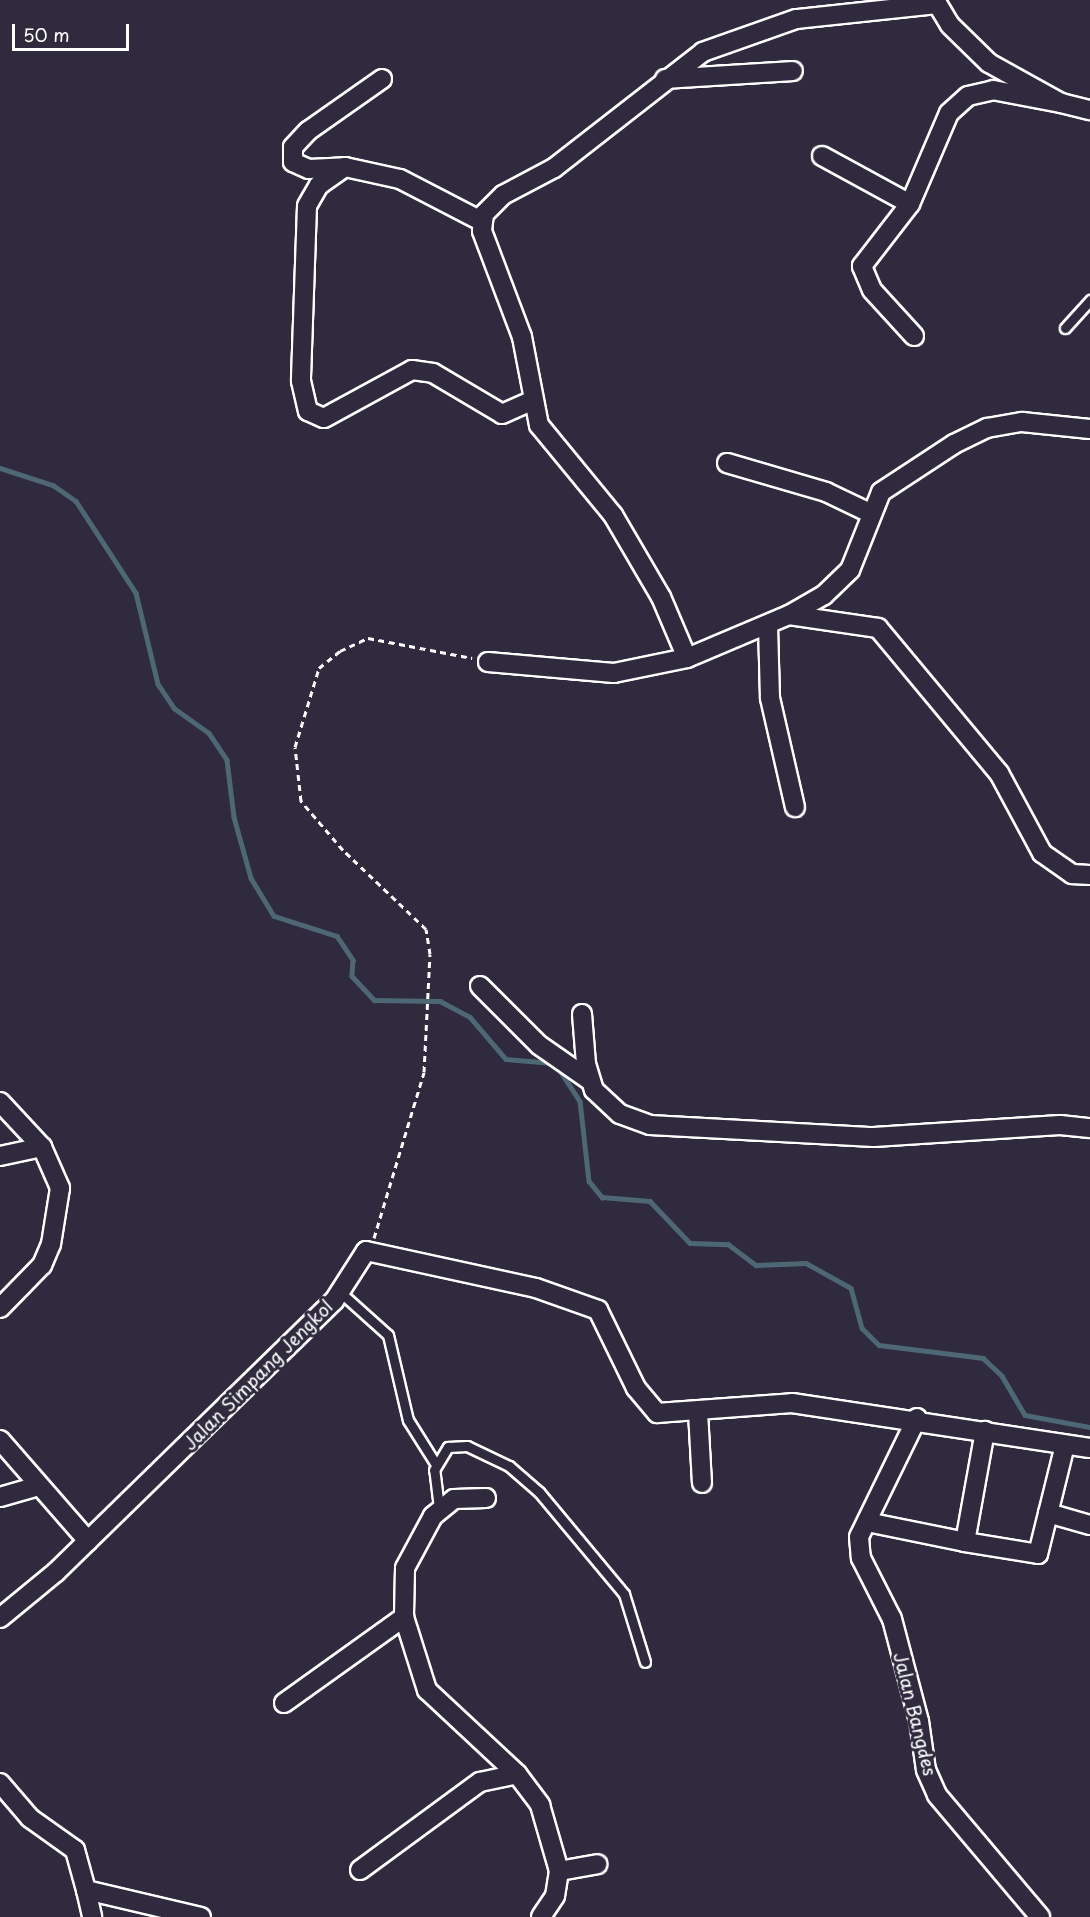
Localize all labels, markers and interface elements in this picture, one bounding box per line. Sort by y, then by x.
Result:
scale bar [15,12,132,50]
text: 50 m [23,21,70,48]
street label: Jalan Simpang Jengkol [179,1296,337,1454]
street label: Jalan Bangdes [889,1649,941,1779]

